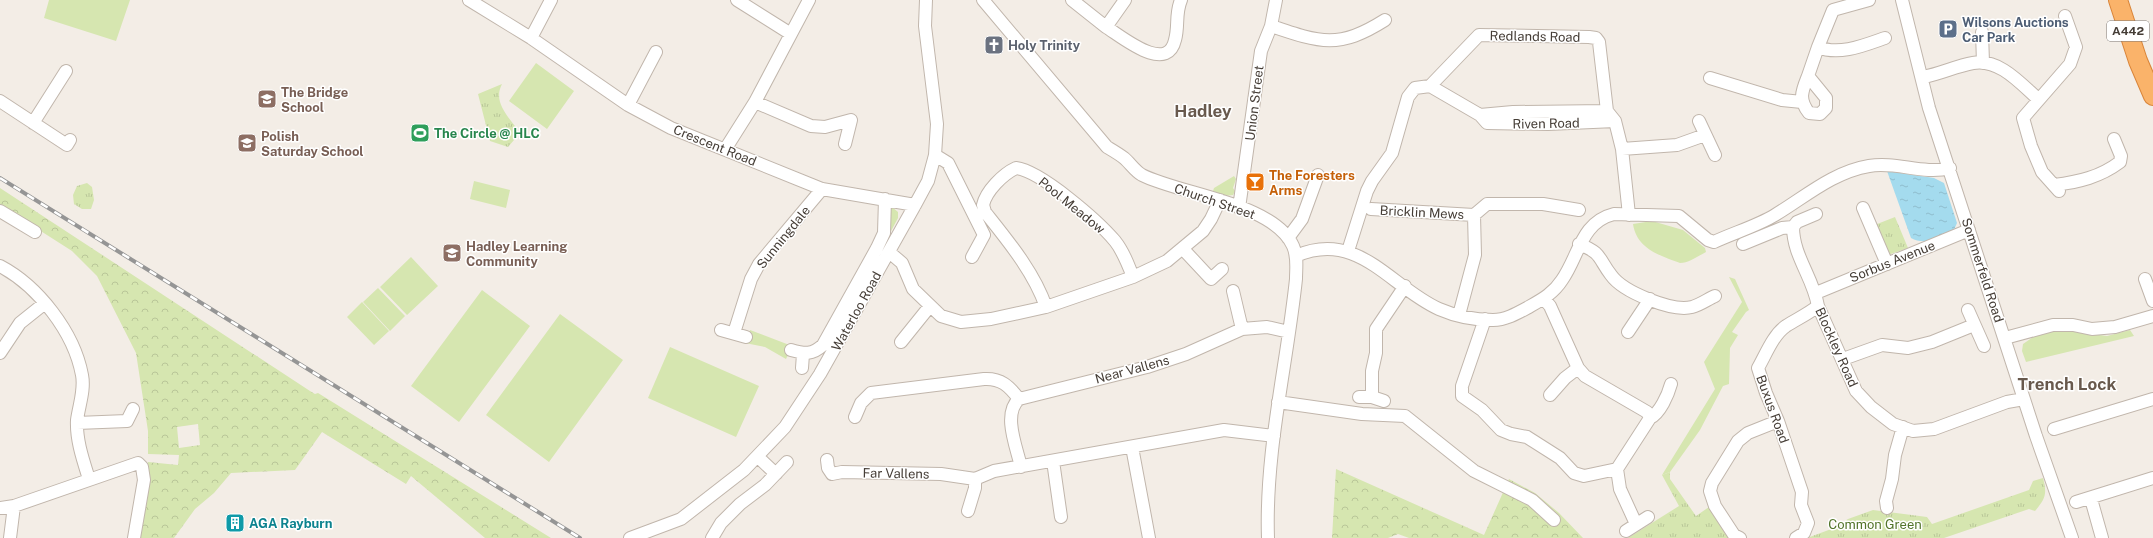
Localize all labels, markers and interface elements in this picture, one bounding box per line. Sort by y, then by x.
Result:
place label: Wilsons Auctions Car Park [1962,15,2069,45]
parking icon: Wilsons Auctions Car Park [1937,18,1959,40]
road number: A442 [2107,21,2149,41]
street label: Redlands Road [1490,28,1580,45]
church icon: Holy Trinity [983,34,1005,56]
place label: Holy Trinity [1008,38,1081,53]
street label: Union Street [1242,65,1267,142]
place label: The Bridge School [281,85,348,115]
school or university icon: The Bridge School [256,88,278,110]
district label: Hadley [1174,101,1232,121]
street label: Riven Road [1512,115,1580,132]
sports icon: The Circle @ HLC [409,122,431,144]
street label: Crescent Road [671,122,759,169]
place label: The Circle @ HLC [434,126,540,141]
place label: Polish Saturday School [261,129,364,159]
school or university icon: Polish Saturday School [236,132,258,154]
place label: The Foresters Arms [1269,168,1355,198]
bar icon: The Foresters Arms [1244,171,1266,193]
street label: Pool Meadow [1035,174,1108,237]
street label: Church Street [1172,181,1257,222]
street label: Sunningdale [754,203,813,272]
street label: Bricklin Mews [1379,203,1465,222]
street label: Sommerfeld Road [1959,216,2006,324]
street label: Sorbus Avenue [1847,238,1937,285]
place label: Hadley Learning Community [466,239,567,269]
school or university icon: Hadley Learning Community [441,242,463,264]
street label: Waterloo Road [828,269,884,353]
street label: Blockley Road [1812,305,1861,389]
street label: Near Vallens [1093,352,1171,387]
street label: Buxus Road [1753,373,1792,445]
district label: Trench Lock [2018,374,2117,394]
street label: Far Vallens [862,465,930,482]
building icon: AGA Rayburn [224,512,246,534]
place label: AGA Rayburn [249,516,332,531]
park label: Common Green [1828,517,1922,532]

